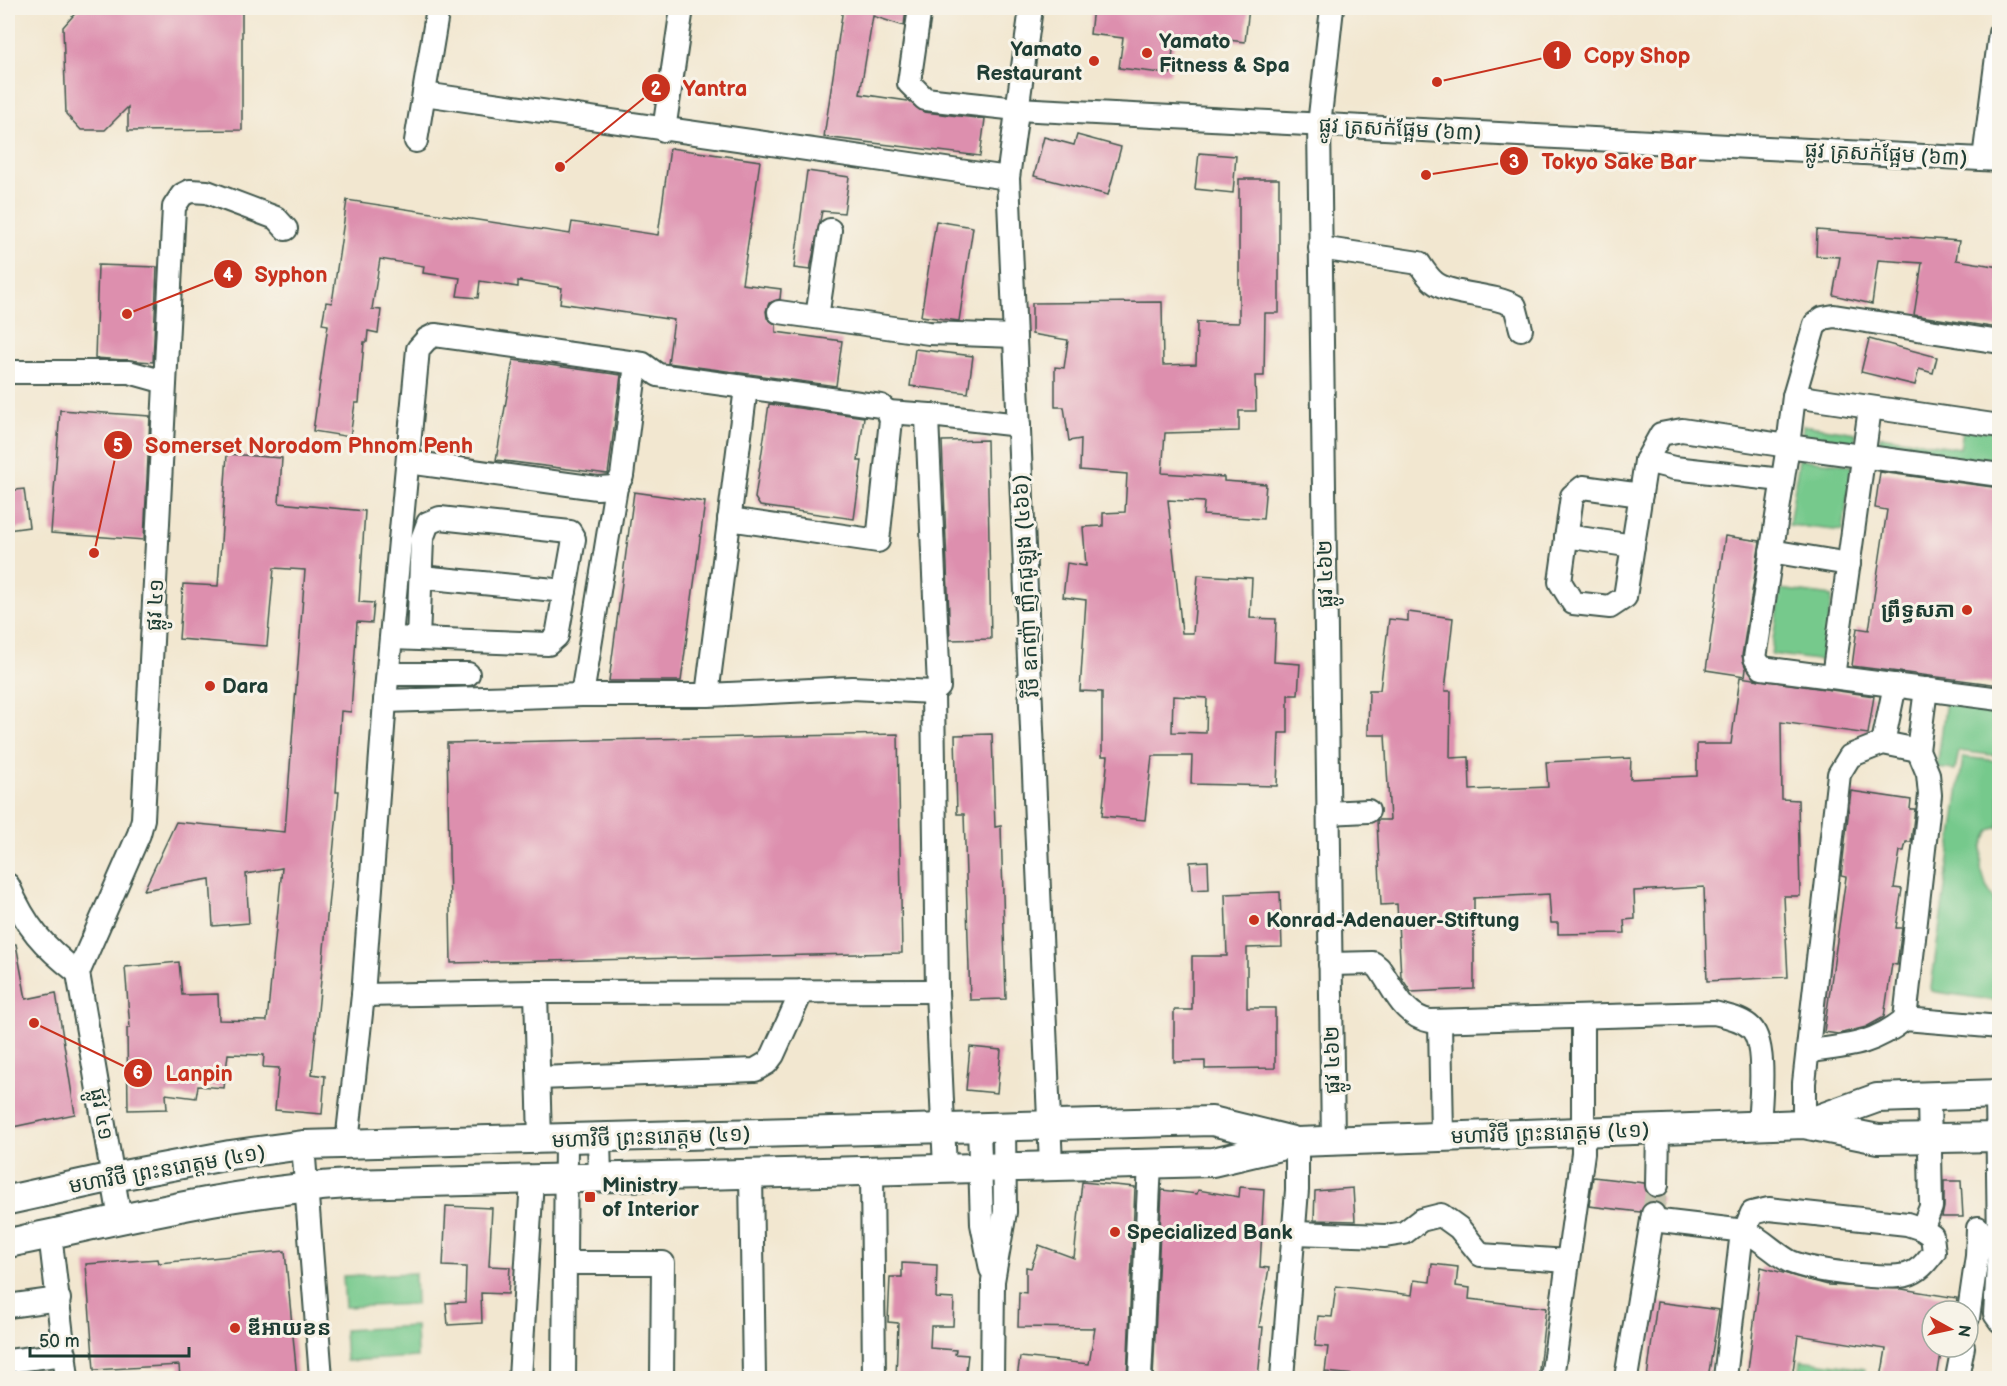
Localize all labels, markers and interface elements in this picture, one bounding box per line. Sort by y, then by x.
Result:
place label: Yamato Fitness & Spa [1159,29,1290,78]
callout: Copy Shop [1542,35,1703,75]
place label: Yamato Restaurant [976,37,1082,86]
text: Copy Shop [1584,43,1690,70]
text: 1 [1553,45,1561,66]
marker: Yamato Fitness & Spa [1140,46,1154,60]
marker: Yamato Restaurant [1087,54,1101,68]
callout: Yantra [641,68,759,108]
text: Yantra [683,76,747,103]
text: 2 [651,79,662,100]
street label: ផ្លូវ ត្រសក់ផ្អែម (៦៣) [1317,113,1482,152]
street label: ផ្លូវ ត្រសក់ផ្អែម (៦៣) [1803,138,1968,177]
callout: Tokyo Sake Bar [1499,141,1708,181]
text: Tokyo Sake Bar [1541,149,1697,176]
text: 3 [1509,152,1519,173]
callout: Syphon [213,254,340,294]
text: Syphon [255,262,327,289]
text: 4 [223,265,234,286]
callout: Somerset Norodom Phnom Penh [103,425,485,465]
text: Somerset Norodom Phnom Penh [145,433,473,460]
text: 5 [113,436,123,457]
street label: វិថី ឧកញ៉ា ញឹកជូឡុង (៤៦៦) [1007,474,1050,699]
street label: ផ្លូវ ៤៦២ [1312,540,1345,608]
street label: ផ្លូវ ៤១ [142,578,176,632]
place label: ព្រឹទ្ធសភា [1881,598,1955,624]
marker: ព្រឹទ្ធសភា [1960,603,1974,617]
place label: Dara [222,674,269,699]
marker: Dara [203,679,217,693]
place label: Konrad-Adenauer-Stiftung [1266,908,1519,933]
marker: Konrad-Adenauer-Stiftung [1247,913,1261,927]
street label: ផ្លូវ ៤៦២ [1319,1026,1352,1094]
callout: Lanpin [123,1053,245,1093]
text: Lanpin [165,1061,233,1088]
text: 6 [133,1063,144,1084]
street label: ផ្លូវ ៤១ [79,1086,118,1143]
street label: មហាវិថី ព្រះនរោត្តម (៤១) [1450,1117,1650,1150]
street label: មហាវិថី ព្រះនរោត្តម (៤១) [551,1121,751,1154]
street label: មហាវិថី ព្រះនរោត្តម (៤១) [67,1139,267,1200]
place label: Ministry of Interior [602,1173,699,1222]
marker: Ministry of Interior [583,1190,597,1204]
place label: Specialized Bank [1127,1220,1292,1245]
marker: Specialized Bank [1108,1225,1122,1239]
north arrow [1920,1299,1980,1359]
place label: ឌីអាយខន [247,1316,331,1341]
scale bar [30,1320,189,1358]
marker: ឌីអាយខន [228,1321,242,1335]
text: N [1953,1324,1974,1338]
text: 50 m [39,1331,80,1352]

